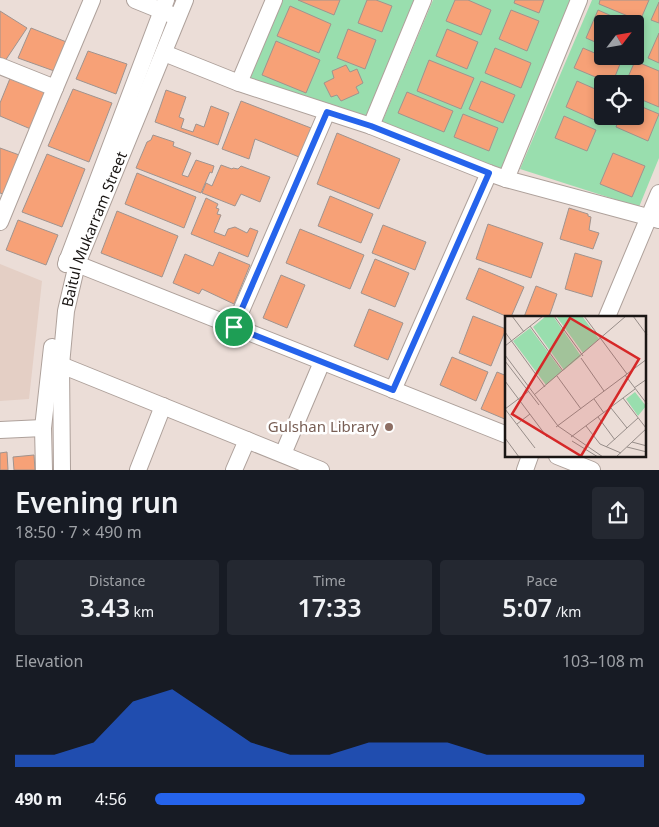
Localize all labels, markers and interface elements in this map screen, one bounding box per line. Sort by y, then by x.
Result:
north arrow [594,15,644,65]
map controls [594,15,644,125]
button: locate [594,75,644,125]
street label: Baitul Mukarram Street [56,148,131,309]
pin [213,306,255,348]
icon: arrive [220,313,248,341]
inset map [505,316,646,457]
place label: Gulshan Library [268,416,379,436]
marker: Gulshan Library [383,421,395,433]
text: Evening run [15,483,179,521]
button: share [592,487,644,539]
text: 18:50 · 7 × 490 m [15,521,142,543]
text: Distance [89,571,146,590]
text: Time [313,571,346,590]
text: Pace [526,571,557,590]
text: 3.43 [80,590,130,624]
text: 17:33 [297,590,362,624]
text: 5:07 [502,590,552,624]
text: km [130,602,154,621]
text: /km [552,602,581,621]
text: Elevation [15,650,83,672]
text: 103–108 m [562,650,644,672]
text: 490 m [15,788,62,810]
text: 4:56 [95,788,127,810]

